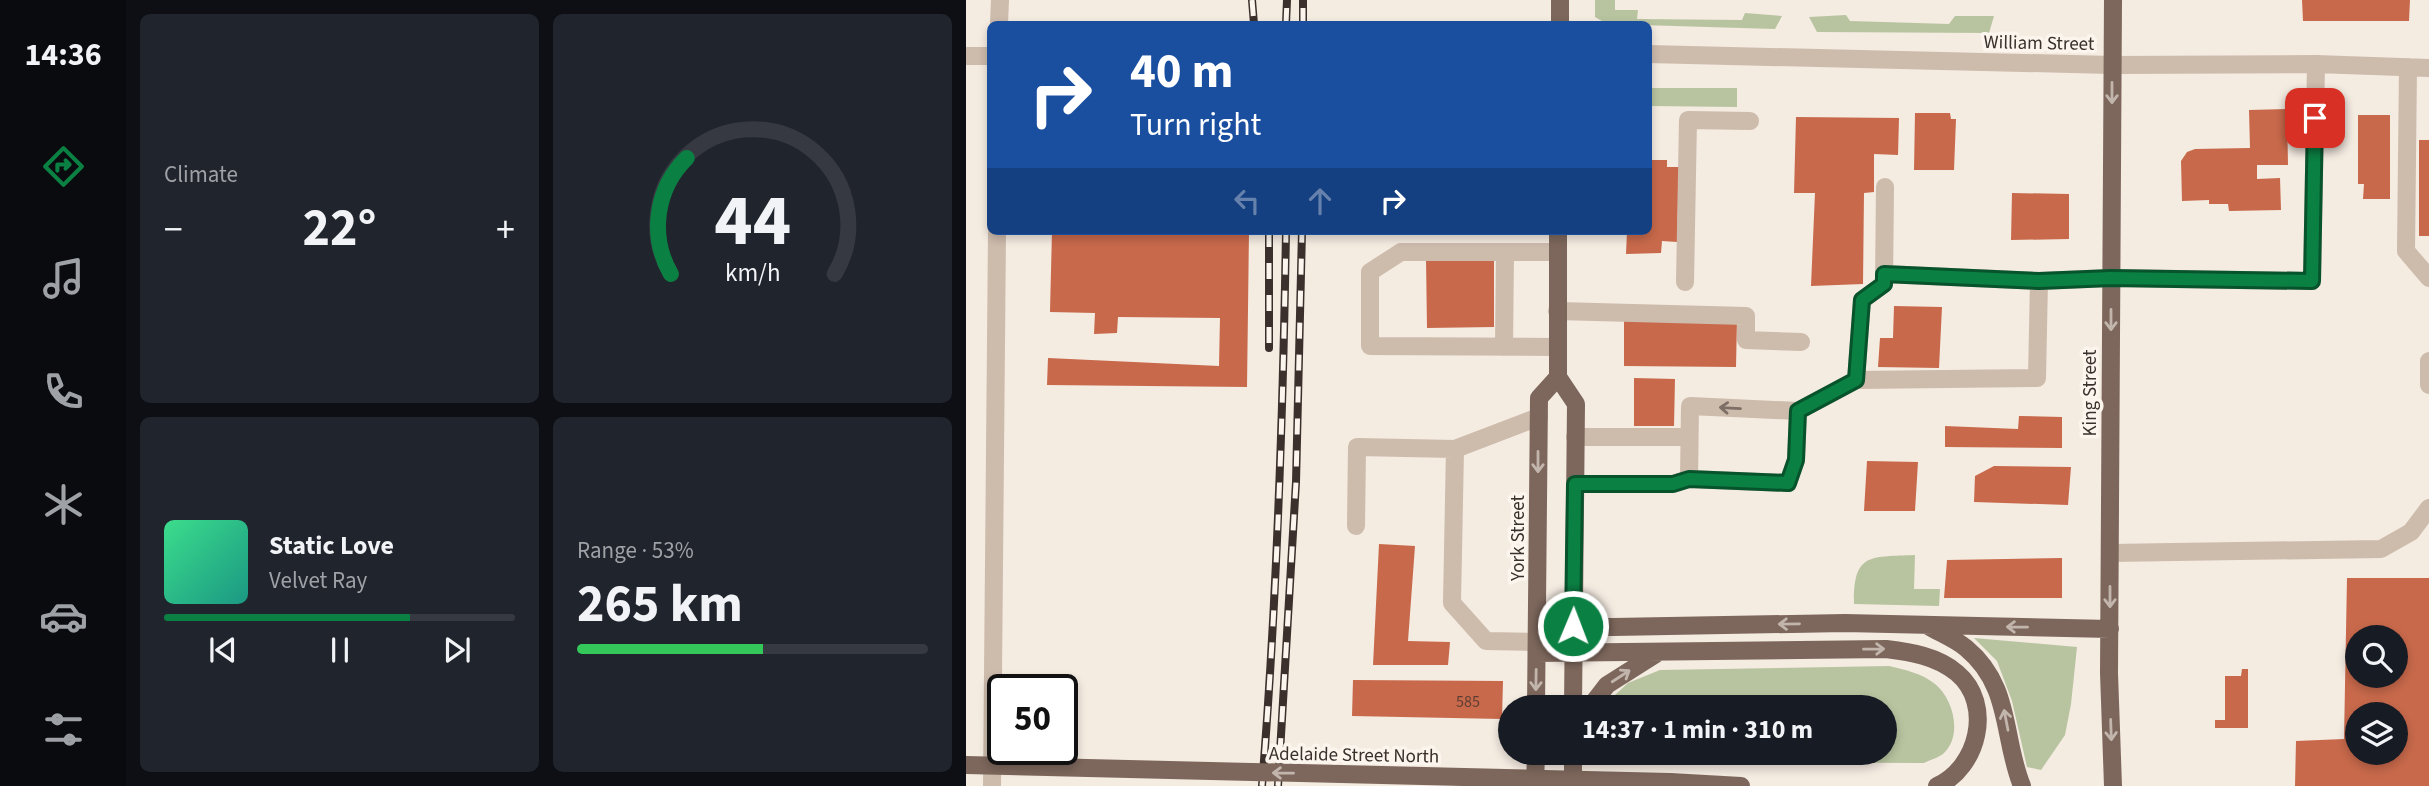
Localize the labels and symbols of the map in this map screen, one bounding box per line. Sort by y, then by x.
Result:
street label: William Street [1983,29,2095,58]
one-way arrow [2105,81,2119,104]
pin [2285,88,2345,148]
one-way arrow [2104,308,2118,331]
street label: King Street [2077,349,2104,437]
one-way arrow [1719,401,1742,414]
one-way arrow [1531,450,1545,473]
street label: York Street [1505,494,1532,582]
one-way arrow [2103,585,2117,608]
position arrow [1536,589,1610,663]
one-way arrow [1778,617,1801,631]
one-way arrow [2006,620,2029,634]
one-way arrow [1862,643,1885,656]
one-way arrow [1529,668,1543,691]
one-way arrow [1611,669,1630,683]
speed limit sign: 50 [987,674,1078,765]
house number: 585 [1456,691,1480,713]
one-way arrow [1999,709,2013,732]
one-way arrow [2105,718,2118,741]
street label: Adelaide Street North [1269,741,1439,770]
one-way arrow [1272,766,1295,780]

